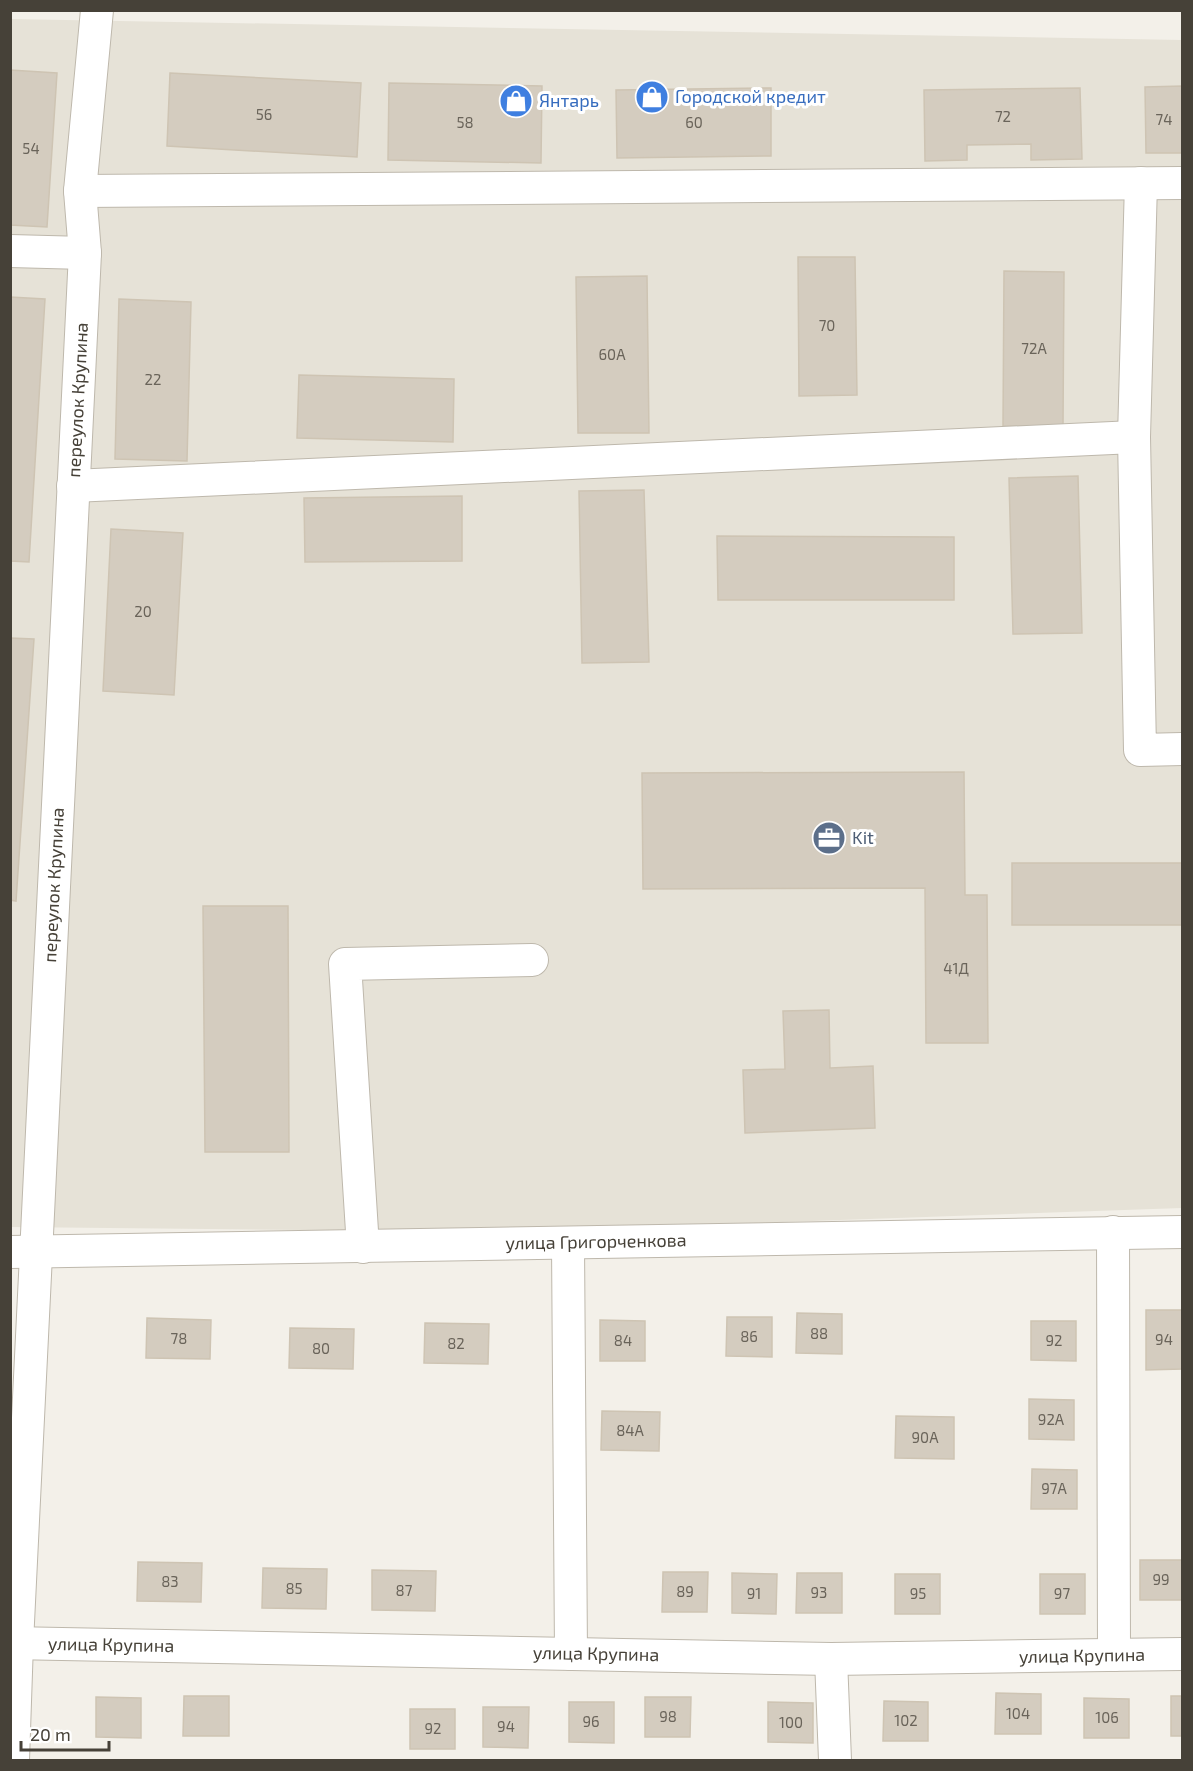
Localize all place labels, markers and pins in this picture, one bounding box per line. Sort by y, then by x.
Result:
shop icon: Городской кредит [634,79,670,115]
shop icon: Янтарь [498,83,534,119]
place label: Городской кредит [675,85,826,107]
place label: Янтарь [539,89,599,111]
office icon: Kit [811,820,847,856]
place label: Kit [852,826,874,848]

